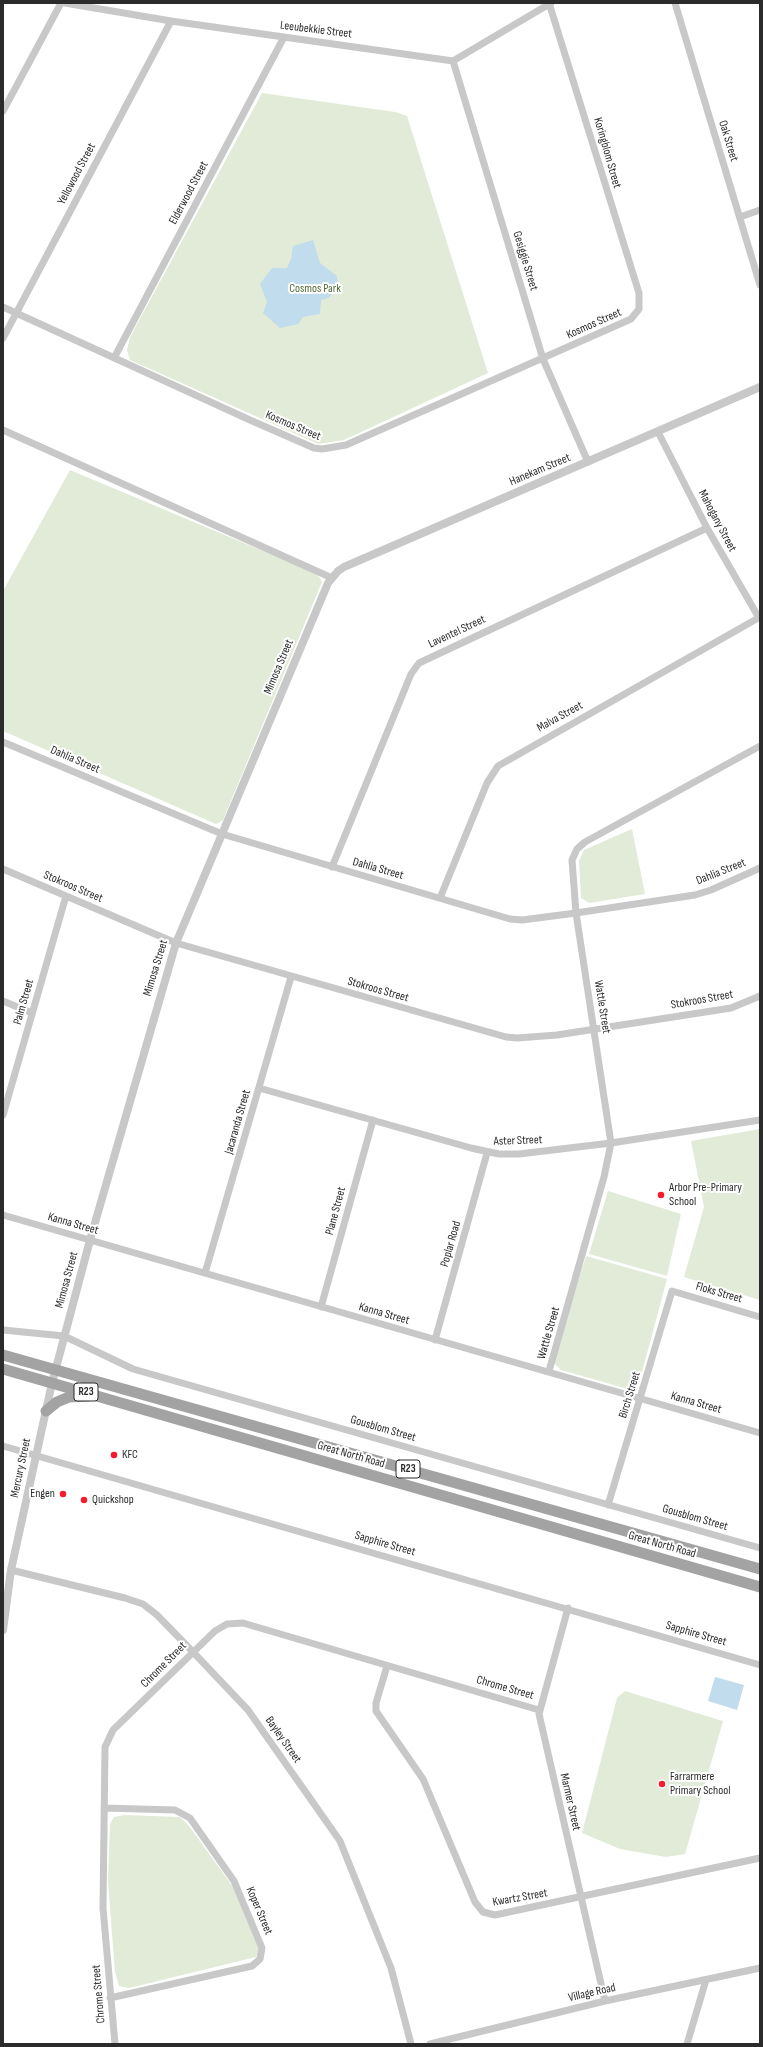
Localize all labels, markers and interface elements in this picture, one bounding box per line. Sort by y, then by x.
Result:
street label: Leeubekkie Street [279,18,353,42]
street label: Koringblom Street [590,116,624,190]
street label: Oak Street [715,119,741,163]
street label: Yellowood Street [55,141,99,207]
street label: Elderwood Street [166,159,212,227]
street label: Gesiggie Street [509,230,541,292]
park label: Cosmos Park [289,282,341,296]
street label: Kosmos Street [564,305,624,343]
street label: Kosmos Street [263,408,323,444]
street label: Hanekam Street [507,451,573,489]
street label: Mahogany Street [695,488,739,554]
street label: Laventel Street [426,612,488,652]
street label: Mimosa Street [261,637,297,697]
street label: Malva Street [535,699,585,735]
street label: Dahlia Street [48,743,102,777]
street label: Dahlia Street [351,855,405,883]
street label: Dahlia Street [694,856,748,888]
street label: Stokroos Street [41,868,105,906]
street label: Mimosa Street [141,938,171,998]
street label: Stokroos Street [346,974,410,1006]
street label: Palm Street [11,978,37,1026]
street label: Wattle Street [591,979,613,1035]
street label: Stokroos Street [670,987,734,1013]
street label: Jacaranda Street [222,1088,254,1156]
street label: Aster Street [493,1133,543,1149]
place label: Arbor Pre-Primary School [669,1181,742,1209]
street label: Plane Street [323,1185,349,1237]
marker: Arbor Pre-Primary School [656,1190,666,1200]
street label: Kanna Street [46,1210,100,1238]
street label: Poplar Road [438,1219,464,1269]
street label: Mimosa Street [53,1250,81,1310]
street label: Floks Street [694,1280,744,1306]
street label: Kanna Street [357,1300,411,1328]
street label: Wattle Street [535,1305,563,1361]
street label: Birch Street [616,1370,644,1420]
road number: R23 [74,1383,98,1401]
street label: Kanna Street [669,1389,723,1417]
street label: Gousblom Street [349,1413,417,1445]
street label: Mercury Street [8,1437,34,1499]
street label: Great North Road [316,1438,386,1472]
place label: KFC [122,1448,138,1462]
marker: KFC [109,1450,119,1460]
road number: R23 [396,1460,420,1478]
place label: Engen [30,1487,55,1501]
marker: Engen [58,1489,68,1499]
place label: Quickshop [92,1493,134,1507]
marker: Quickshop [79,1495,89,1505]
street label: Gousblom Street [661,1502,729,1534]
street label: Sapphire Street [353,1528,417,1560]
street label: Great North Road [627,1528,697,1562]
street label: Sapphire Street [664,1618,728,1650]
street label: Chrome Street [138,1639,190,1691]
street label: Chrome Street [475,1673,535,1703]
street label: Bayley Street [262,1714,304,1766]
place label: Farrarmere Primary School [670,1770,730,1798]
street label: Marmer Street [556,1772,584,1832]
marker: Farrarmere Primary School [657,1779,667,1789]
street label: Koper Street [242,1885,276,1937]
street label: Kwartz Street [492,1886,548,1910]
street label: Chrome Street [89,1964,109,2024]
street label: Village Road [567,1981,617,2005]

